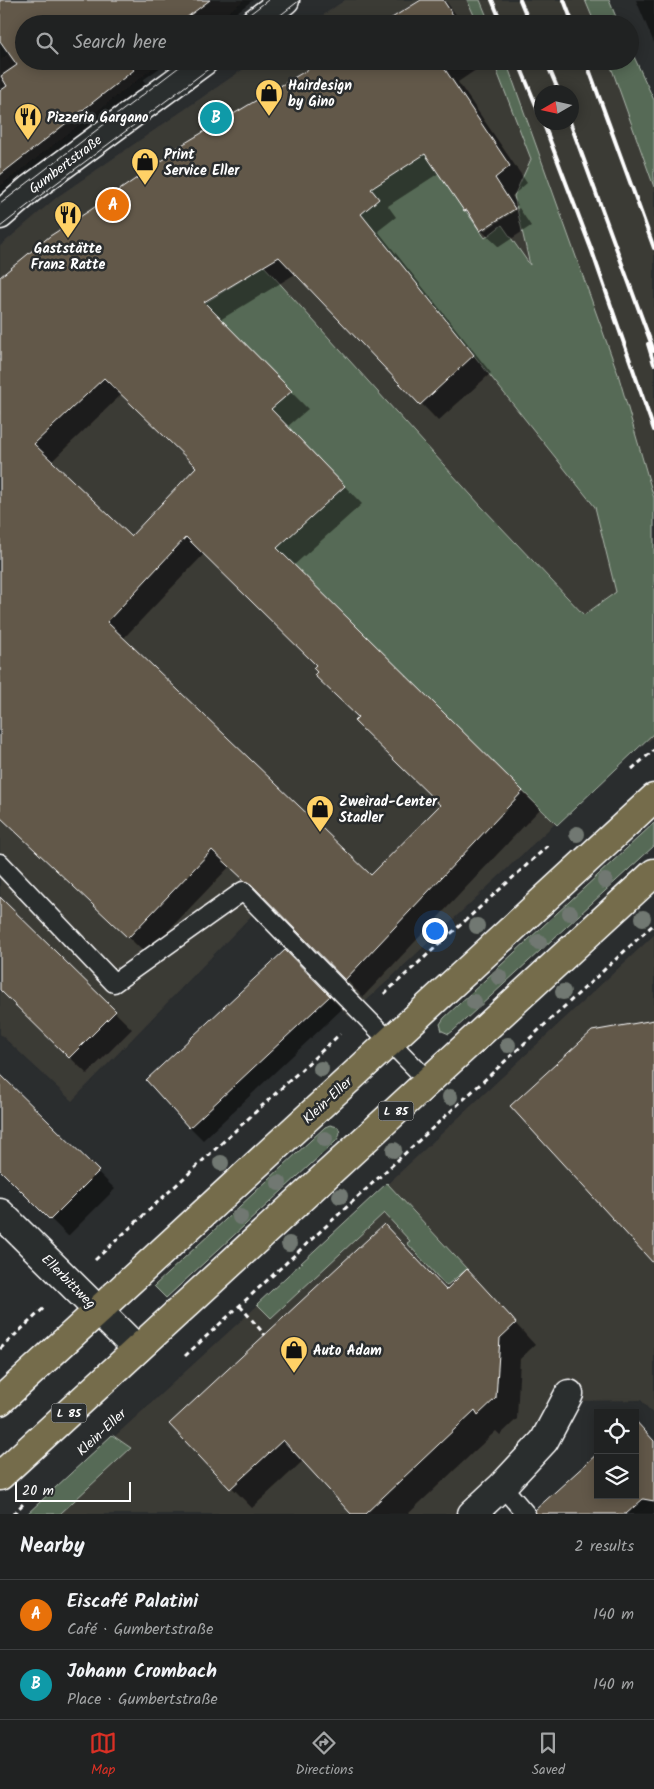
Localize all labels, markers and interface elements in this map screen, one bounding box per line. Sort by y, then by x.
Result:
search box [15,15,639,70]
text: Search here [73,28,167,58]
icon: search [33,29,61,57]
place label: Hairdesign by Gino [288,75,352,113]
shop icon: Hairdesign by Gino [254,78,284,117]
north arrow [534,85,579,130]
pin: B [200,99,232,137]
restaurant icon: Pizzeria Gargano [13,102,43,141]
place label: Pizzeria Gargano [47,107,149,129]
street label: Gumbertstraße [24,129,108,200]
place label: Print Service Eller [164,144,240,182]
shop icon: Print Service Eller [130,147,160,186]
pin: A [97,186,129,224]
restaurant icon: Gaststätte Franz Ratte [53,200,83,239]
place label: Gaststätte Franz Ratte [31,238,105,276]
place label: Zweirad-Center Stadler [339,791,438,829]
shop icon: Zweirad-Center Stadler [305,794,335,833]
your location [422,918,448,944]
street label: Klein-Eller [298,1071,359,1130]
road number: L 85 [378,1102,414,1120]
street label: Ellerbittweg [36,1249,101,1314]
shop icon: Auto Adam [279,1335,309,1374]
place label: Auto Adam [313,1340,382,1362]
street label: Klein-Eller [72,1403,133,1462]
road number: L 85 [52,1404,86,1422]
map controls [594,1409,639,1499]
button: locate [594,1409,639,1454]
button: layers [594,1454,639,1499]
scale bar [15,1479,131,1502]
text: 20 m [22,1480,54,1502]
text: Nearby [20,1530,85,1563]
text: 2 results [574,1534,634,1559]
text: Eiscafé Palatini [67,1587,198,1617]
text: A [31,1602,41,1627]
text: 140 m [593,1602,634,1627]
text: Café · Gumbertstraße [67,1617,213,1642]
text: Johann Crombach [67,1657,217,1687]
text: B [31,1672,41,1697]
text: 140 m [593,1672,634,1697]
text: Place · Gumbertstraße [67,1687,218,1712]
tab: Map [89,1729,117,1781]
tab: Directions [295,1729,353,1781]
tab: Saved [532,1729,565,1781]

